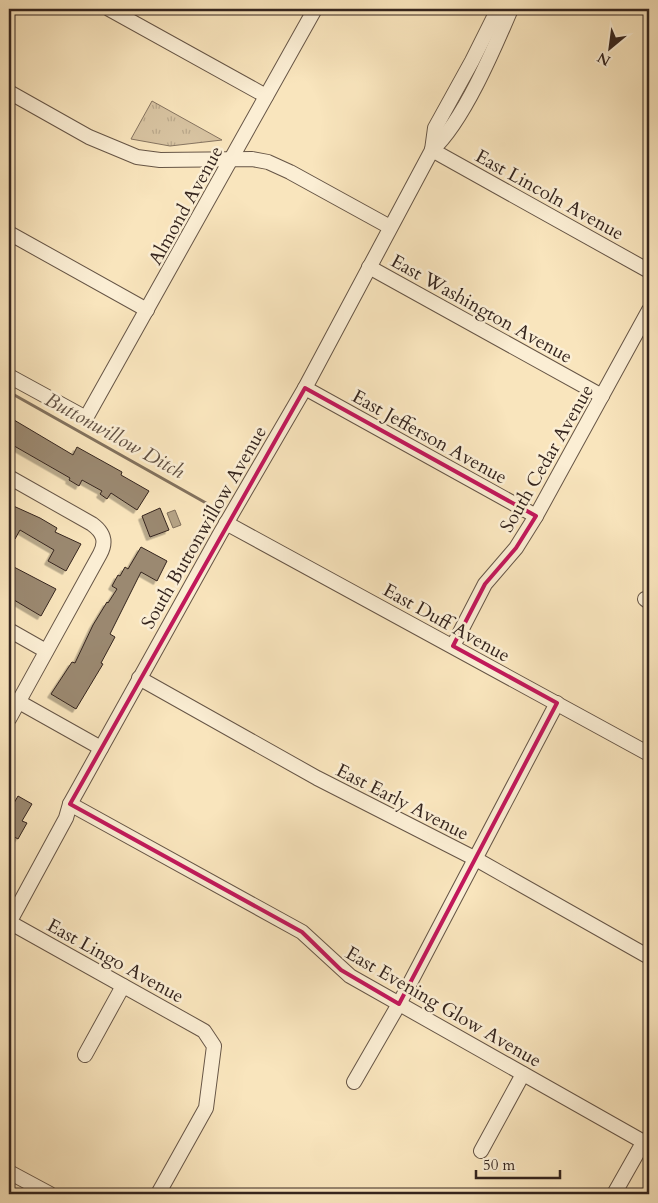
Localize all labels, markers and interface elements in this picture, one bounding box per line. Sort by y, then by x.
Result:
north arrow [586,22,636,72]
text: N [594,48,614,70]
street label: Almond Avenue [142,141,229,270]
street label: East Lincoln Avenue [470,143,629,247]
street label: East Washington Avenue [386,248,577,370]
street label: South Cedar Avenue [494,380,600,537]
street label: East Jefferson Avenue [347,383,512,490]
water label: Buttonwillow Ditch [40,386,190,485]
street label: South Buttonwillow Avenue [135,421,273,634]
street label: East Duff Avenue [378,577,515,669]
street label: East Early Avenue [332,757,473,847]
street label: East Lingo Avenue [42,912,189,1009]
street label: East Evening Glow Avenue [341,940,546,1074]
scale bar [476,1148,559,1180]
text: 50 m [483,1155,515,1175]

